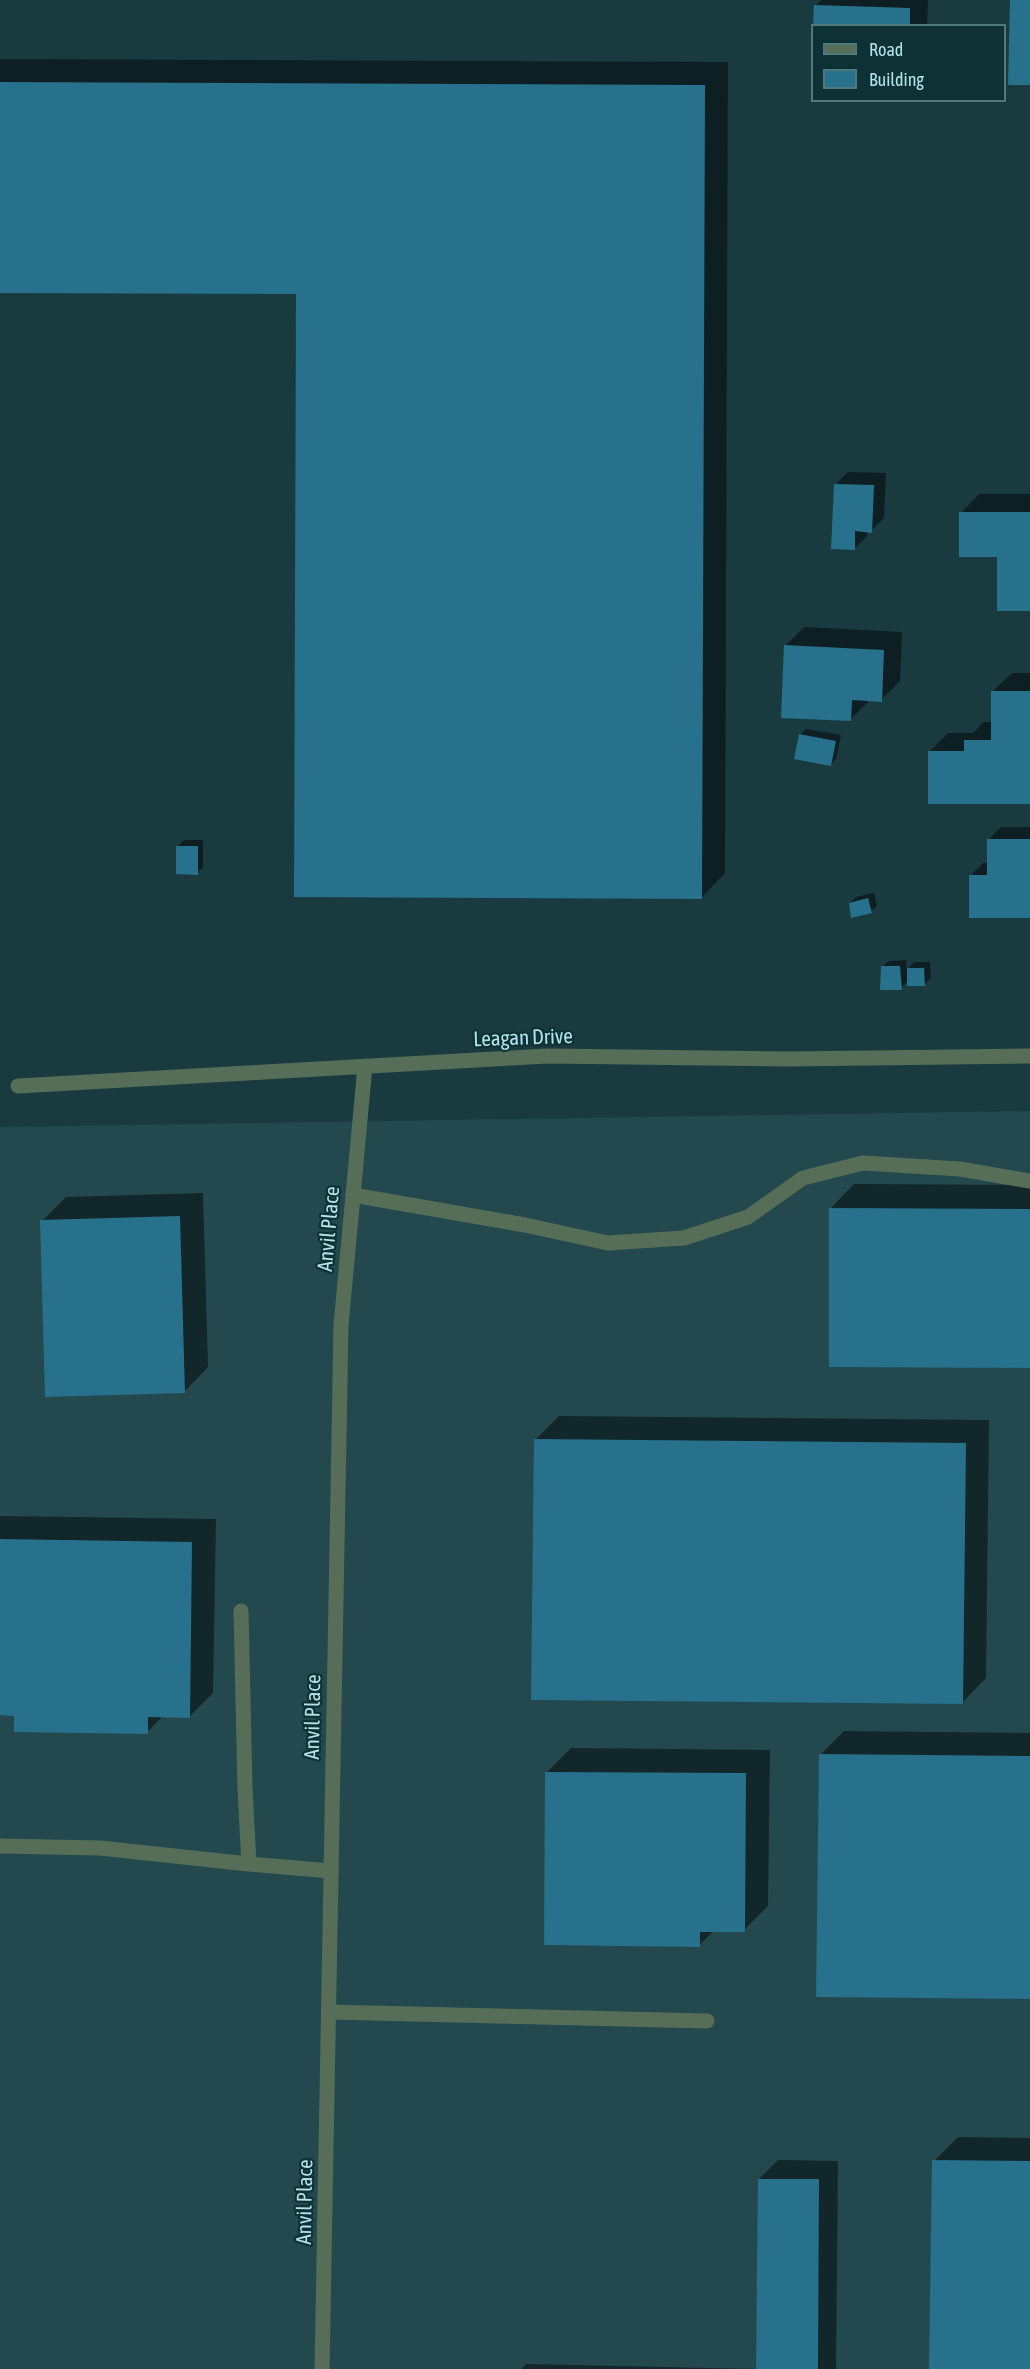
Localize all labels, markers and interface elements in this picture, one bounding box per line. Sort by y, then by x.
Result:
legend [811,24,1006,102]
text: Road [869,39,903,60]
text: Building [869,69,924,90]
street label: Leagan Drive [473,1024,573,1052]
street label: Anvil Place [313,1185,345,1273]
street label: Anvil Place [300,1674,326,1760]
street label: Anvil Place [292,2159,318,2245]

